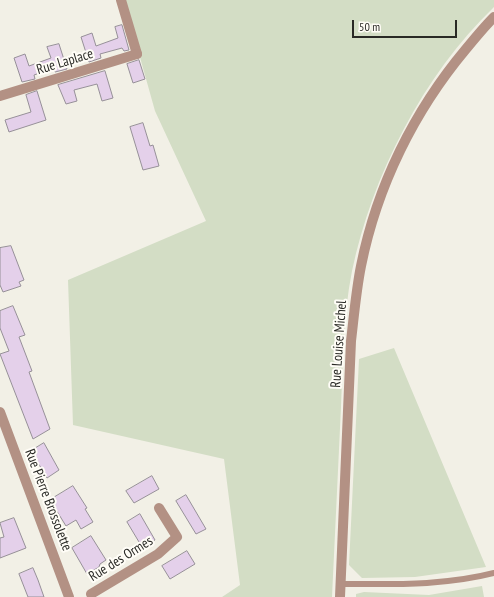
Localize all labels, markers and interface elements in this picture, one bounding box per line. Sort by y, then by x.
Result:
scale bar [354,12,459,38]
text: 50 m [359,19,380,34]
street label: Rue Laplace [35,45,95,79]
street label: Rue Louise Michel [328,300,350,388]
street label: Rue Pierre Brossolette [21,447,75,553]
street label: Rue des Ormes [86,533,156,585]

